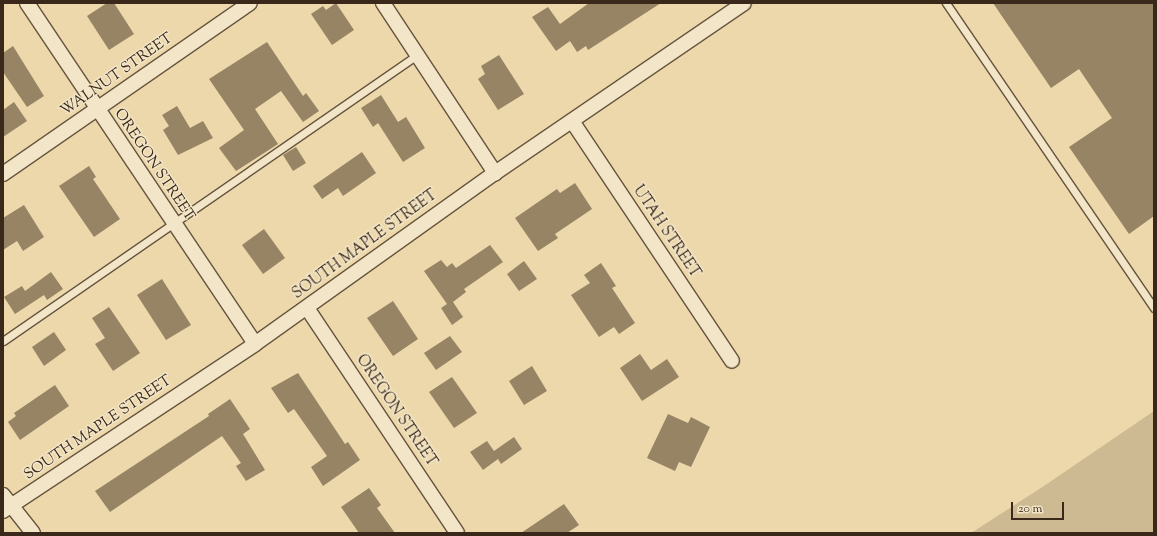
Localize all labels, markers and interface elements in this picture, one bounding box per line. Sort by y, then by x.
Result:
street label: WALNUT STREET [58,30,176,120]
street label: OREGON STREET [110,105,198,225]
street label: UTAH STREET [628,182,704,282]
street label: SOUTH MAPLE STREET [289,187,441,303]
street label: OREGON STREET [352,351,440,471]
street label: SOUTH MAPLE STREET [21,372,175,484]
scale bar [1013,494,1066,520]
text: 20 m [1018,500,1042,518]

